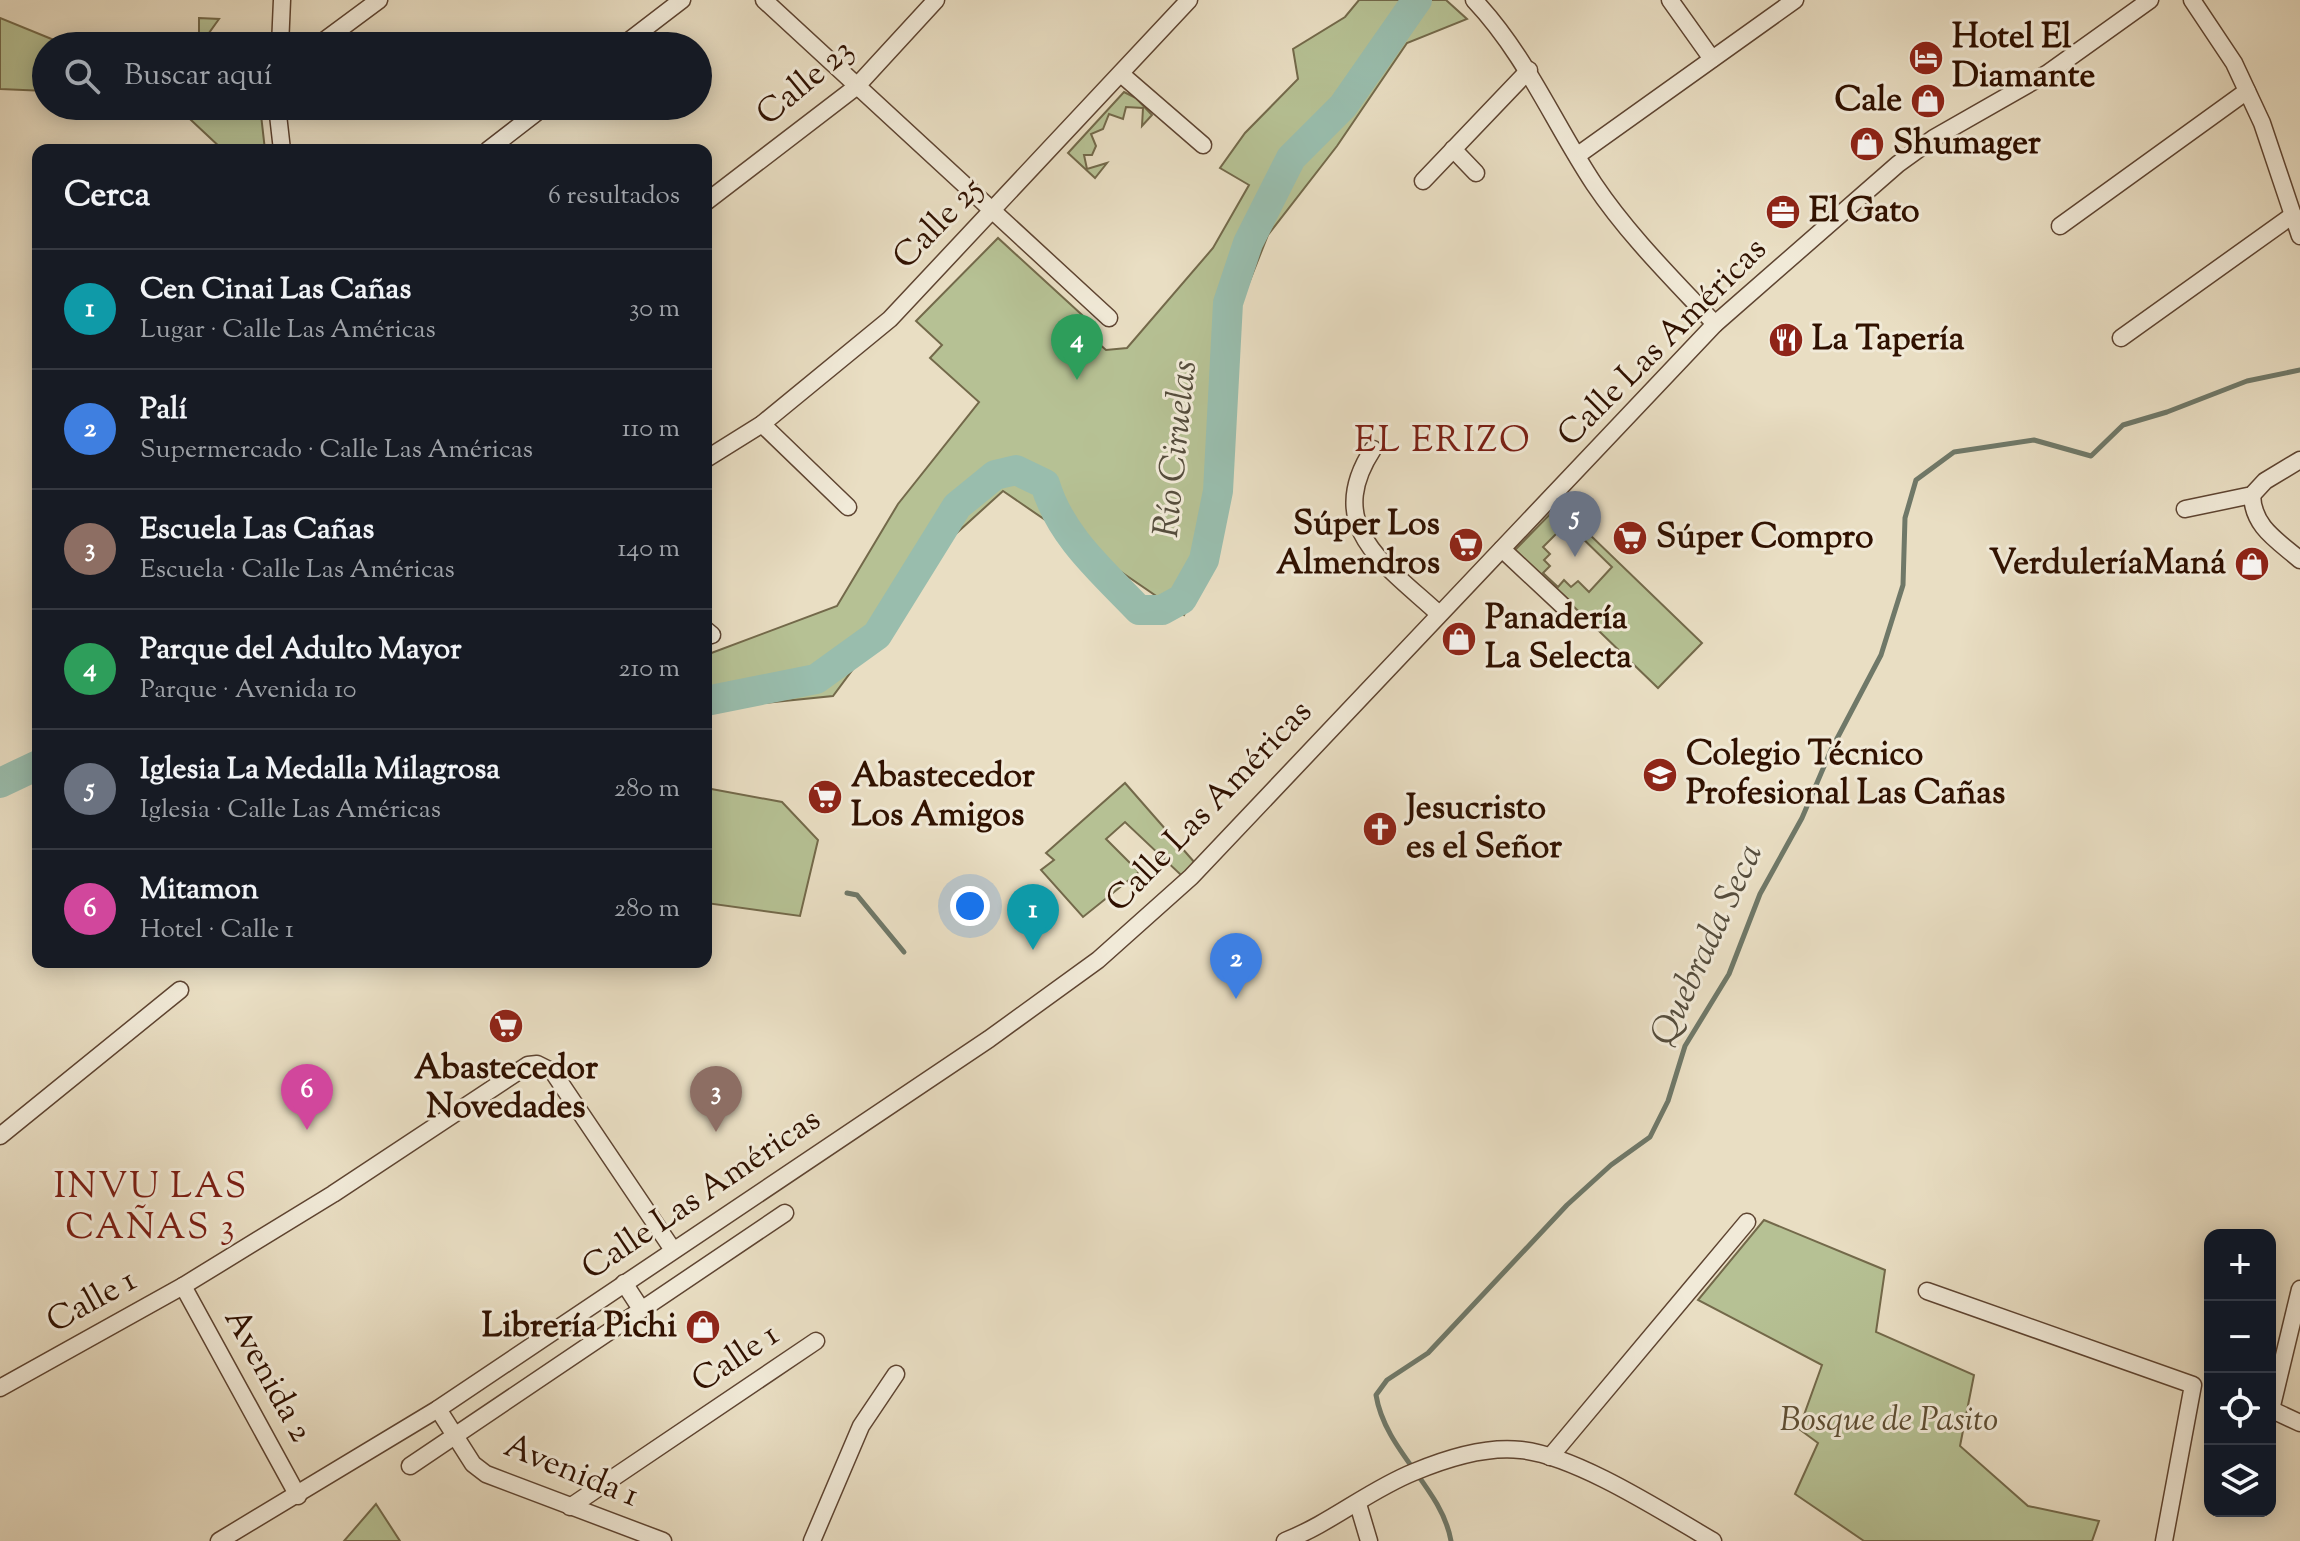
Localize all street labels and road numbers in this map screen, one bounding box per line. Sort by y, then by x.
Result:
street label: Calle 23 [747,28,865,138]
street label: Calle 25 [883,167,995,281]
street label: Calle Las Américas [1547,227,1779,459]
street label: Calle Las Américas [1095,690,1325,924]
street label: Calle Las Américas [573,1097,831,1293]
street label: Calle 1 [38,1257,146,1347]
street label: Avenida 2 [210,1300,324,1452]
street label: Calle 1 [683,1312,789,1406]
street label: Avenida 1 [496,1423,646,1521]

